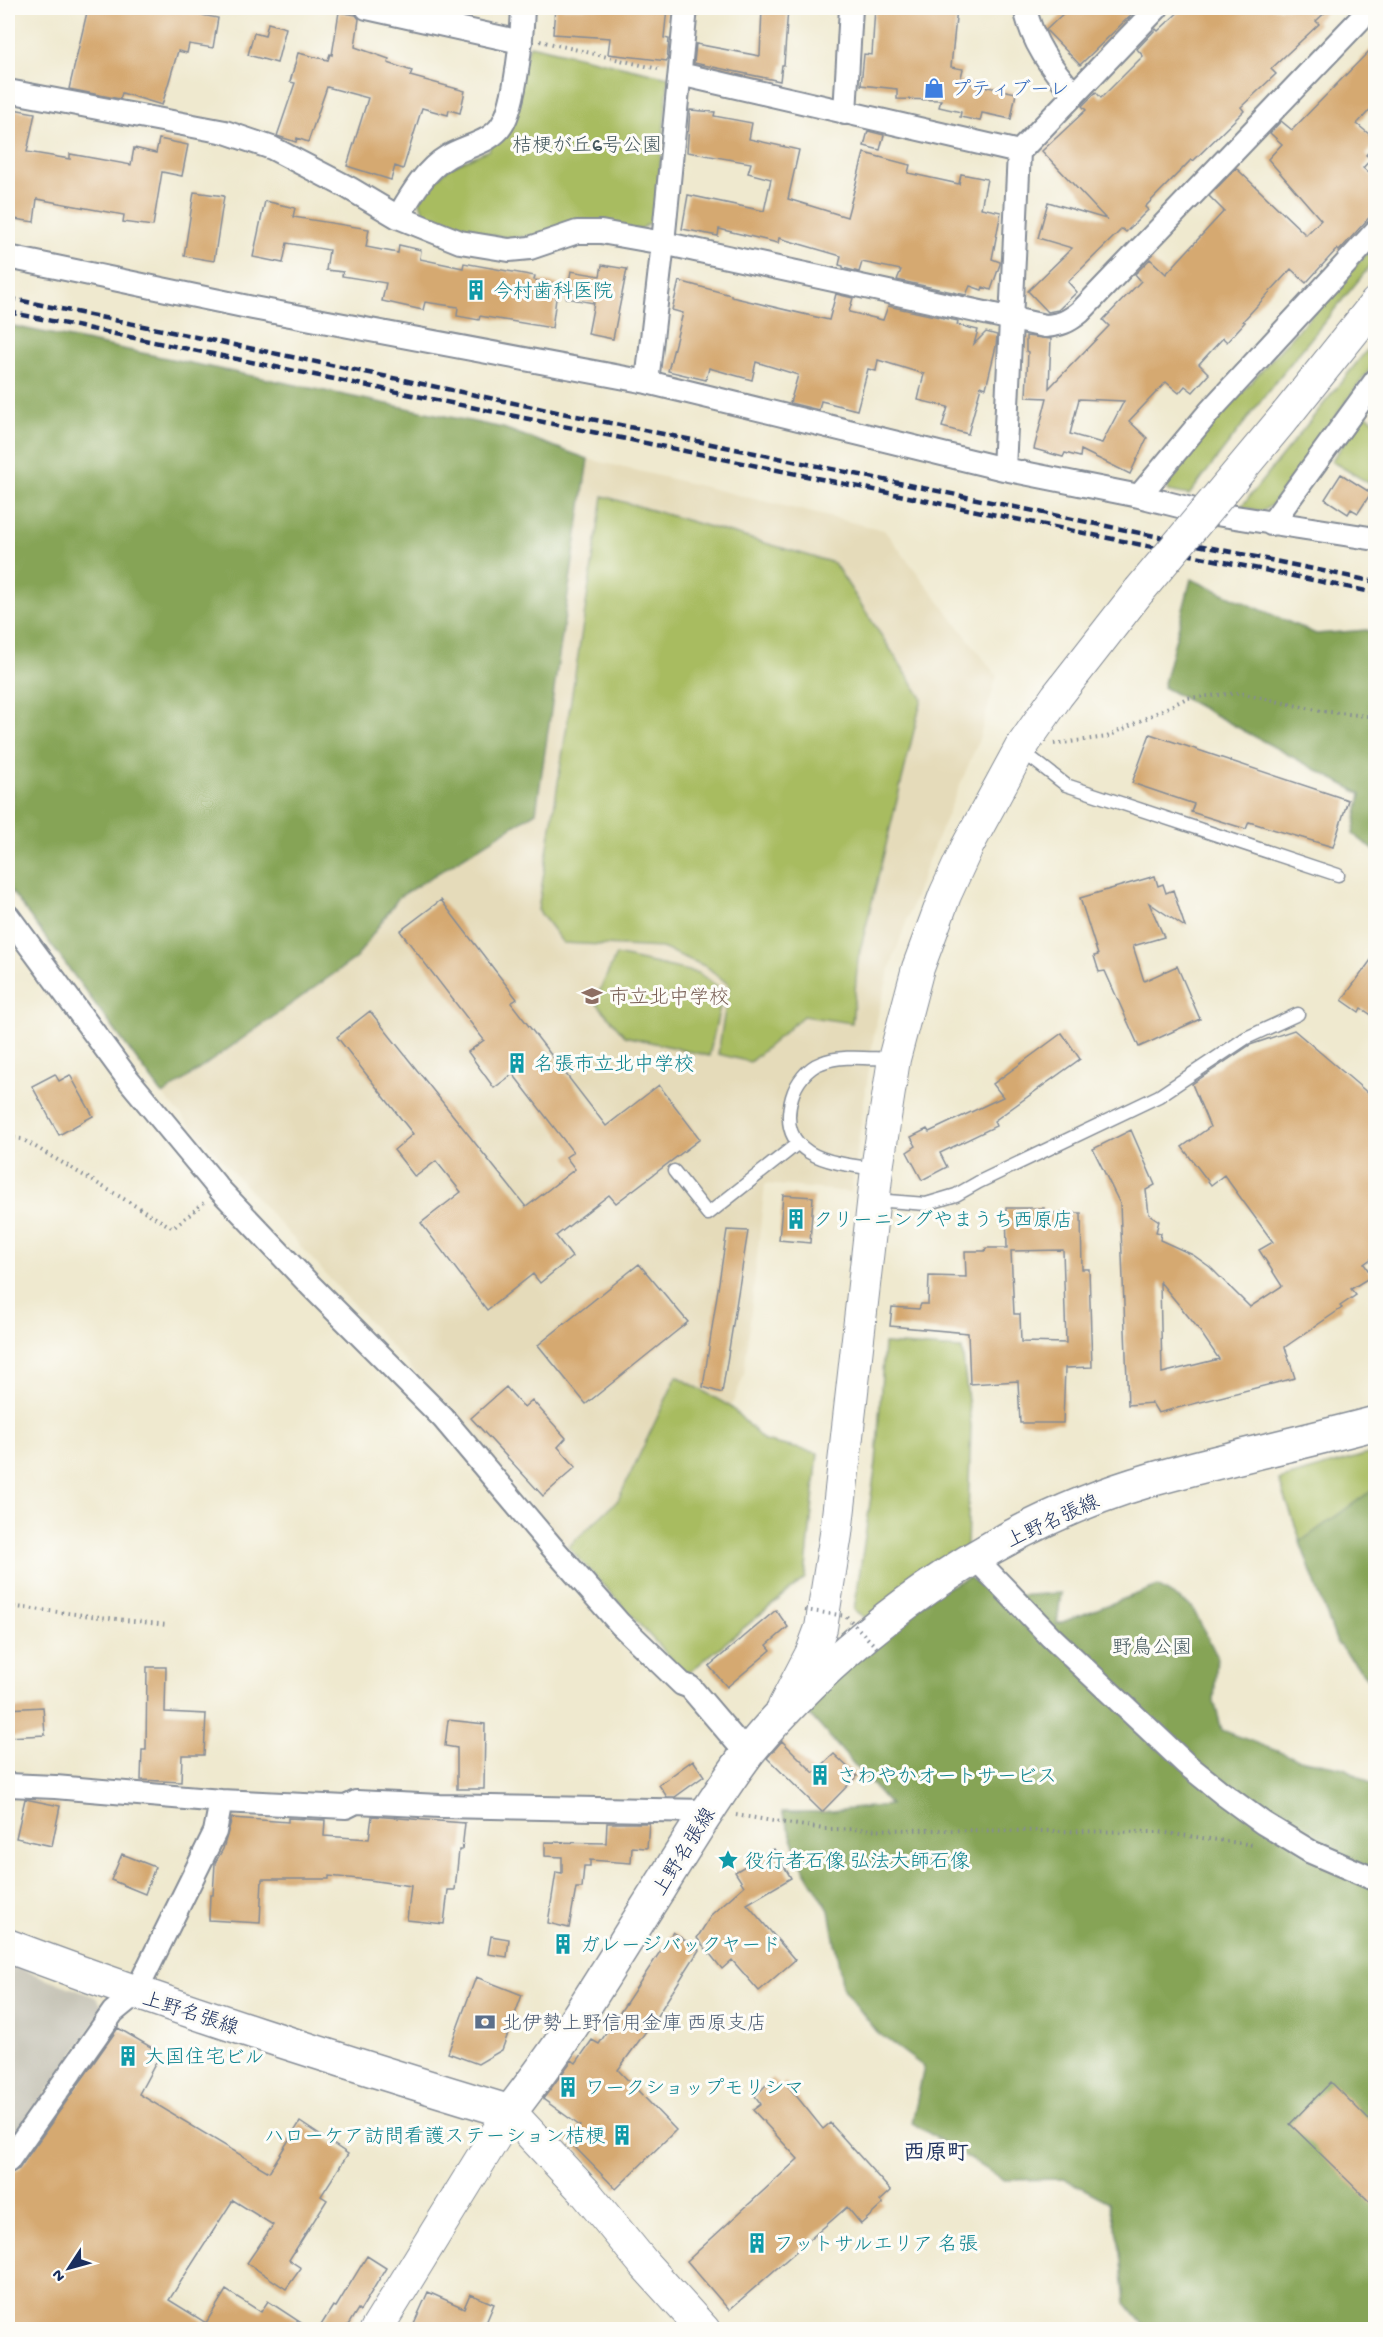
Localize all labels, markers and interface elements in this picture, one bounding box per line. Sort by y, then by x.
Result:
shop icon: プティブーレ [922,76,946,100]
place label: プティブーレ [951,79,1069,103]
park label: 桔梗が丘6号公園 [512,135,662,159]
building icon: 今村歯科医院 [464,278,488,302]
place label: 今村歯科医院 [493,280,613,305]
school or university icon: 市立北中学校 [580,984,604,1008]
place label: 市立北中学校 [609,986,729,1011]
building icon: 名張市立北中学校 [505,1051,529,1075]
place label: 名張市立北中学校 [534,1053,694,1078]
building icon: クリーニングやまうち西原店 [784,1207,808,1231]
place label: クリーニングやまうち西原店 [813,1209,1073,1234]
street label: 上野名張線 [1003,1491,1104,1555]
park label: 野鳥公園 [1112,1636,1192,1661]
building icon: さわやかオートサービス [808,1763,832,1787]
place label: さわやかオートサービス [837,1767,1057,1790]
street label: 上野名張線 [649,1804,722,1901]
place icon: 役行者石像 弘法大師石像 [716,1848,740,1872]
place label: 役行者石像 弘法大師石像 [745,1850,970,1875]
building icon: ガレージバックヤード [551,1932,575,1956]
place label: ガレージバックヤード [580,1935,781,1959]
street label: 上野名張線 [139,1988,241,2042]
bank icon: 北伊勢上野信用金庫 西原支店 [473,2010,497,2034]
place label: 北伊勢上野信用金庫 西原支店 [502,2012,767,2037]
building icon: 大国住宅ビル [116,2044,140,2068]
place label: 大国住宅ビル [145,2046,265,2071]
building icon: ワークショップモリシマ [556,2075,580,2099]
place label: ワークショップモリシマ [585,2078,804,2102]
building icon: ハローケア訪問看護ステーション桔梗 [610,2123,634,2147]
place label: ハローケア訪問看護ステーション桔梗 [264,2125,605,2150]
district label: 西原町 [903,2142,969,2168]
building icon: フットサルエリア 名張 [745,2231,769,2255]
place label: フットサルエリア 名張 [774,2234,978,2258]
north arrow [39,2238,99,2298]
text: N [49,2265,70,2285]

